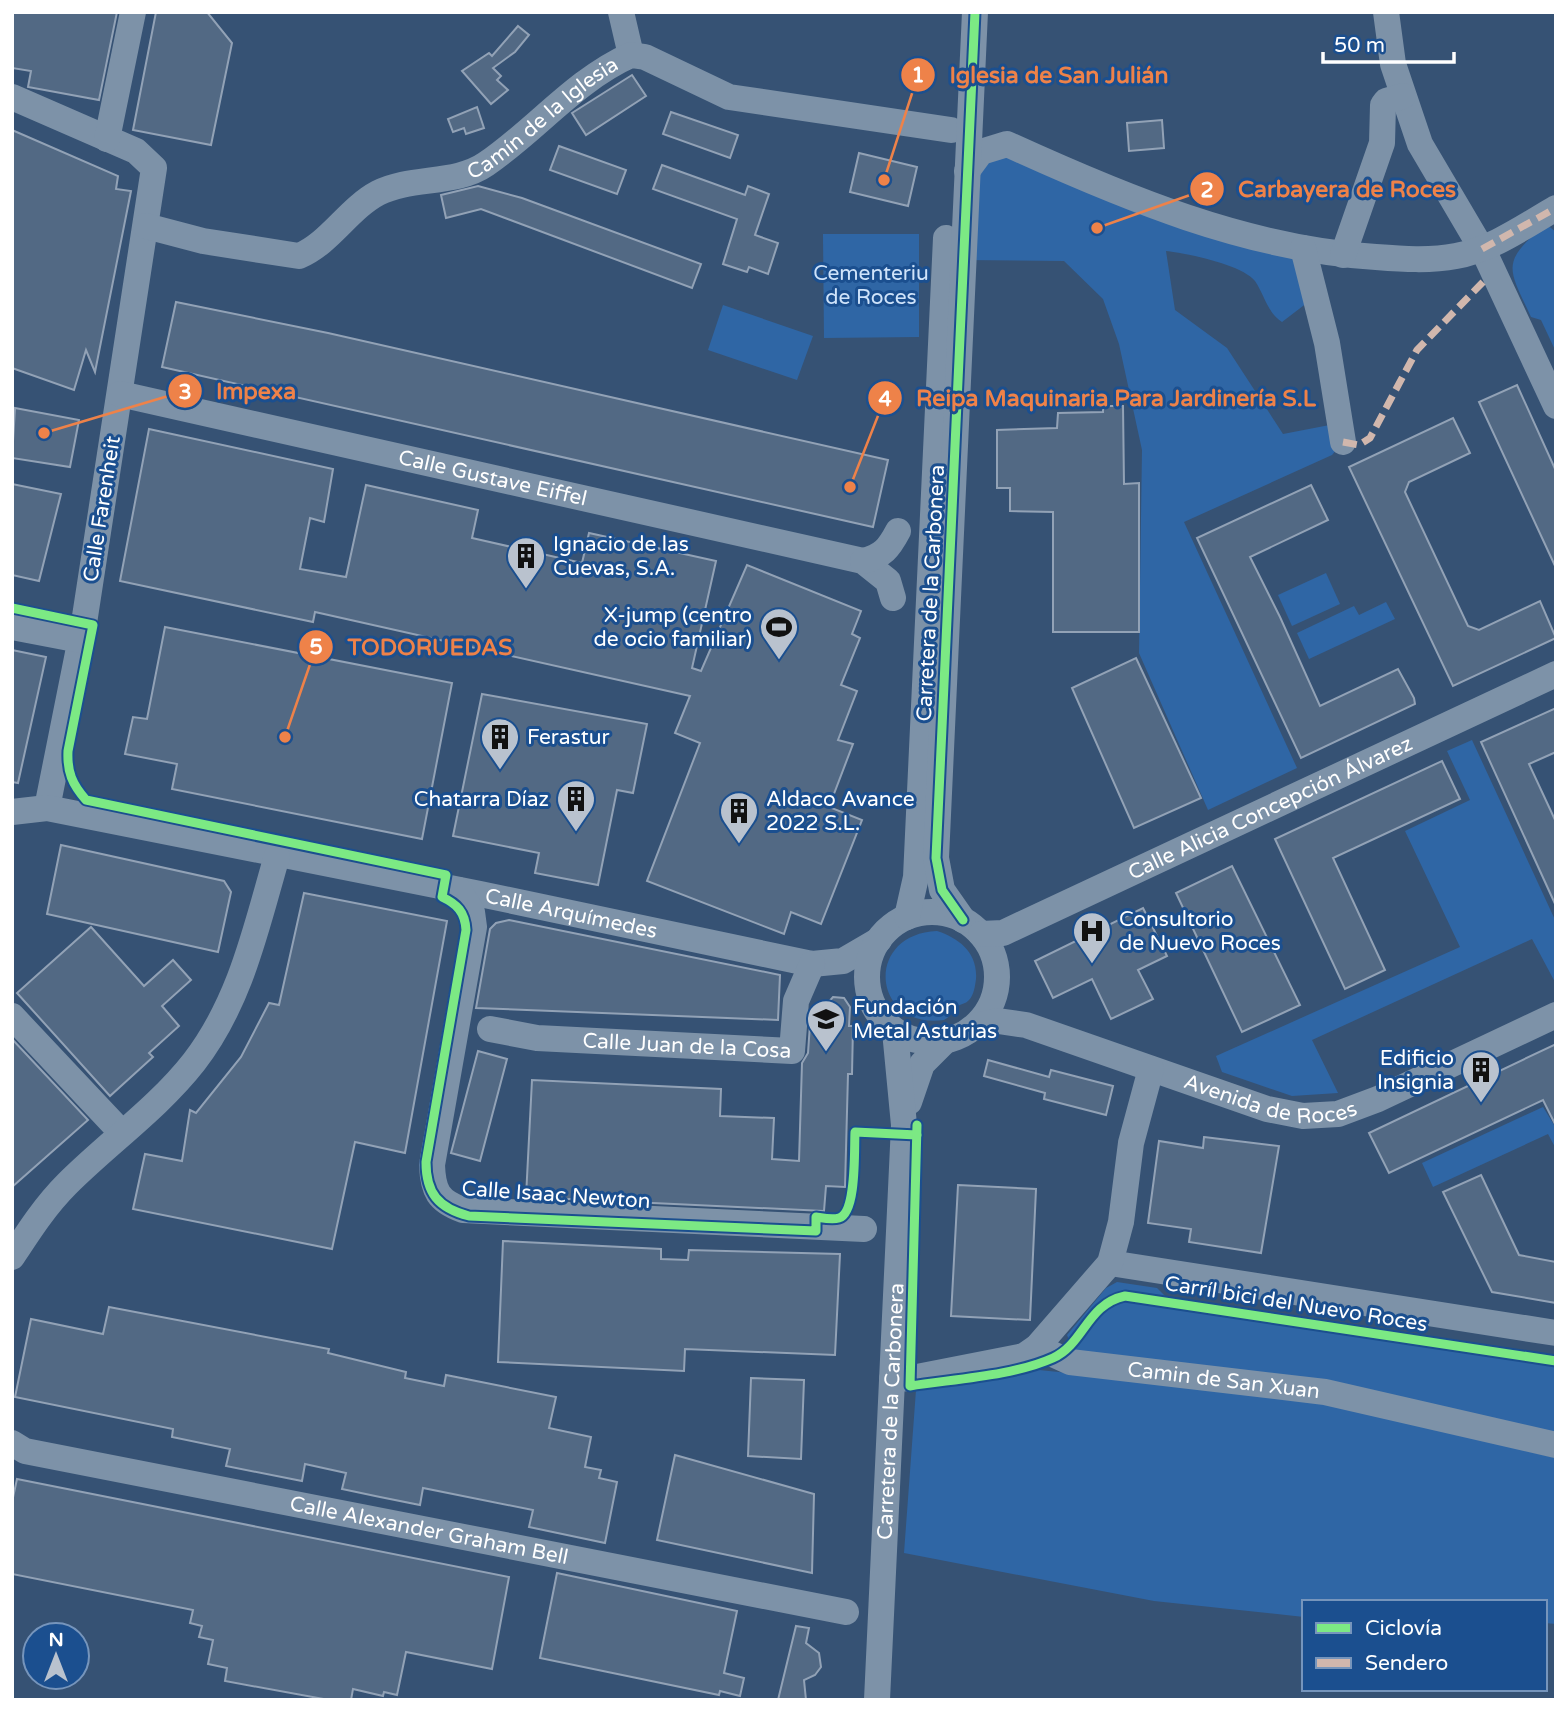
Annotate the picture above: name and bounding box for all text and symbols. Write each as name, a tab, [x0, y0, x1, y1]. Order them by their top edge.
scale bar	[1323, 21, 1454, 65]
text: 50 m	[1334, 33, 1385, 58]
street label: Camín de la Iglesia	[463, 51, 622, 185]
callout: Iglesia de San Julián	[900, 53, 1182, 97]
text: Iglesia de San Julián	[950, 62, 1168, 90]
text: 1	[911, 63, 925, 88]
callout: Carbayera de Roces	[1189, 167, 1470, 211]
text: Carbayera de Roces	[1238, 176, 1456, 204]
text: 2	[1200, 178, 1214, 203]
park label: Cementeriu de Roces	[813, 261, 929, 310]
callout: Impexa	[167, 369, 310, 413]
callout: Reipa Maquinaria Para Jardinería S.L	[867, 376, 1330, 420]
text: Impexa	[216, 378, 296, 406]
text: 3	[178, 380, 192, 405]
text: Reipa Maquinaria Para Jardinería S.L	[916, 385, 1317, 413]
text: 4	[878, 387, 892, 412]
street label: Calle Farenheit	[78, 434, 126, 584]
street label: Calle Gustave Eiffel	[396, 444, 589, 511]
street label: Carretera de la Carbonera	[912, 464, 950, 722]
place label: Ignacio de las Cuevas, S.A.	[553, 532, 689, 581]
building icon: Ignacio de las Cuevas, S.A.	[505, 535, 547, 590]
place label: X-jump (centro de ocio familiar)	[594, 603, 752, 652]
sports icon: X-jump (centro de ocio familiar)	[758, 606, 800, 661]
callout: TODORUEDAS	[299, 625, 527, 669]
text: TODORUEDAS	[347, 634, 512, 662]
text: 5	[309, 635, 323, 660]
building icon: Ferastur	[479, 716, 521, 771]
place label: Ferastur	[527, 725, 610, 750]
street label: Calle Alicia Concepción Álvarez	[1124, 731, 1416, 885]
building icon: Chatarra Díaz	[555, 778, 597, 833]
place label: Chatarra Díaz	[414, 787, 549, 812]
place label: Aldaco Avance 2022 S.L.	[766, 787, 915, 836]
building icon: Aldaco Avance 2022 S.L.	[718, 790, 760, 845]
street label: Calle Arquímedes	[483, 883, 660, 944]
place label: Consultorio de Nuevo Roces	[1119, 907, 1281, 956]
hospital icon: Consultorio de Nuevo Roces	[1071, 910, 1113, 965]
place label: Fundación Metal Asturias	[853, 995, 997, 1044]
school or university icon: Fundación Metal Asturias	[805, 998, 847, 1053]
street label: Calle Juan de la Cosa	[582, 1028, 792, 1063]
place label: Edificio Insignia	[1377, 1046, 1454, 1095]
building icon: Edificio Insignia	[1460, 1049, 1502, 1104]
street label: Avenida de Roces	[1181, 1069, 1360, 1129]
street label: Calle Isaac Newton	[461, 1176, 651, 1214]
street label: Carríl bici del Nuevo Roces	[1163, 1271, 1429, 1337]
street label: Carretera de la Carbonera	[872, 1282, 909, 1540]
street label: Camin de San Xuan	[1126, 1356, 1321, 1404]
street label: Calle Alexander Graham Bell	[288, 1491, 570, 1570]
legend	[1302, 1600, 1547, 1691]
text: Ciclovía	[1365, 1616, 1442, 1641]
north arrow	[21, 1621, 91, 1691]
text: N	[48, 1629, 64, 1651]
text: Sendero	[1365, 1651, 1448, 1676]

